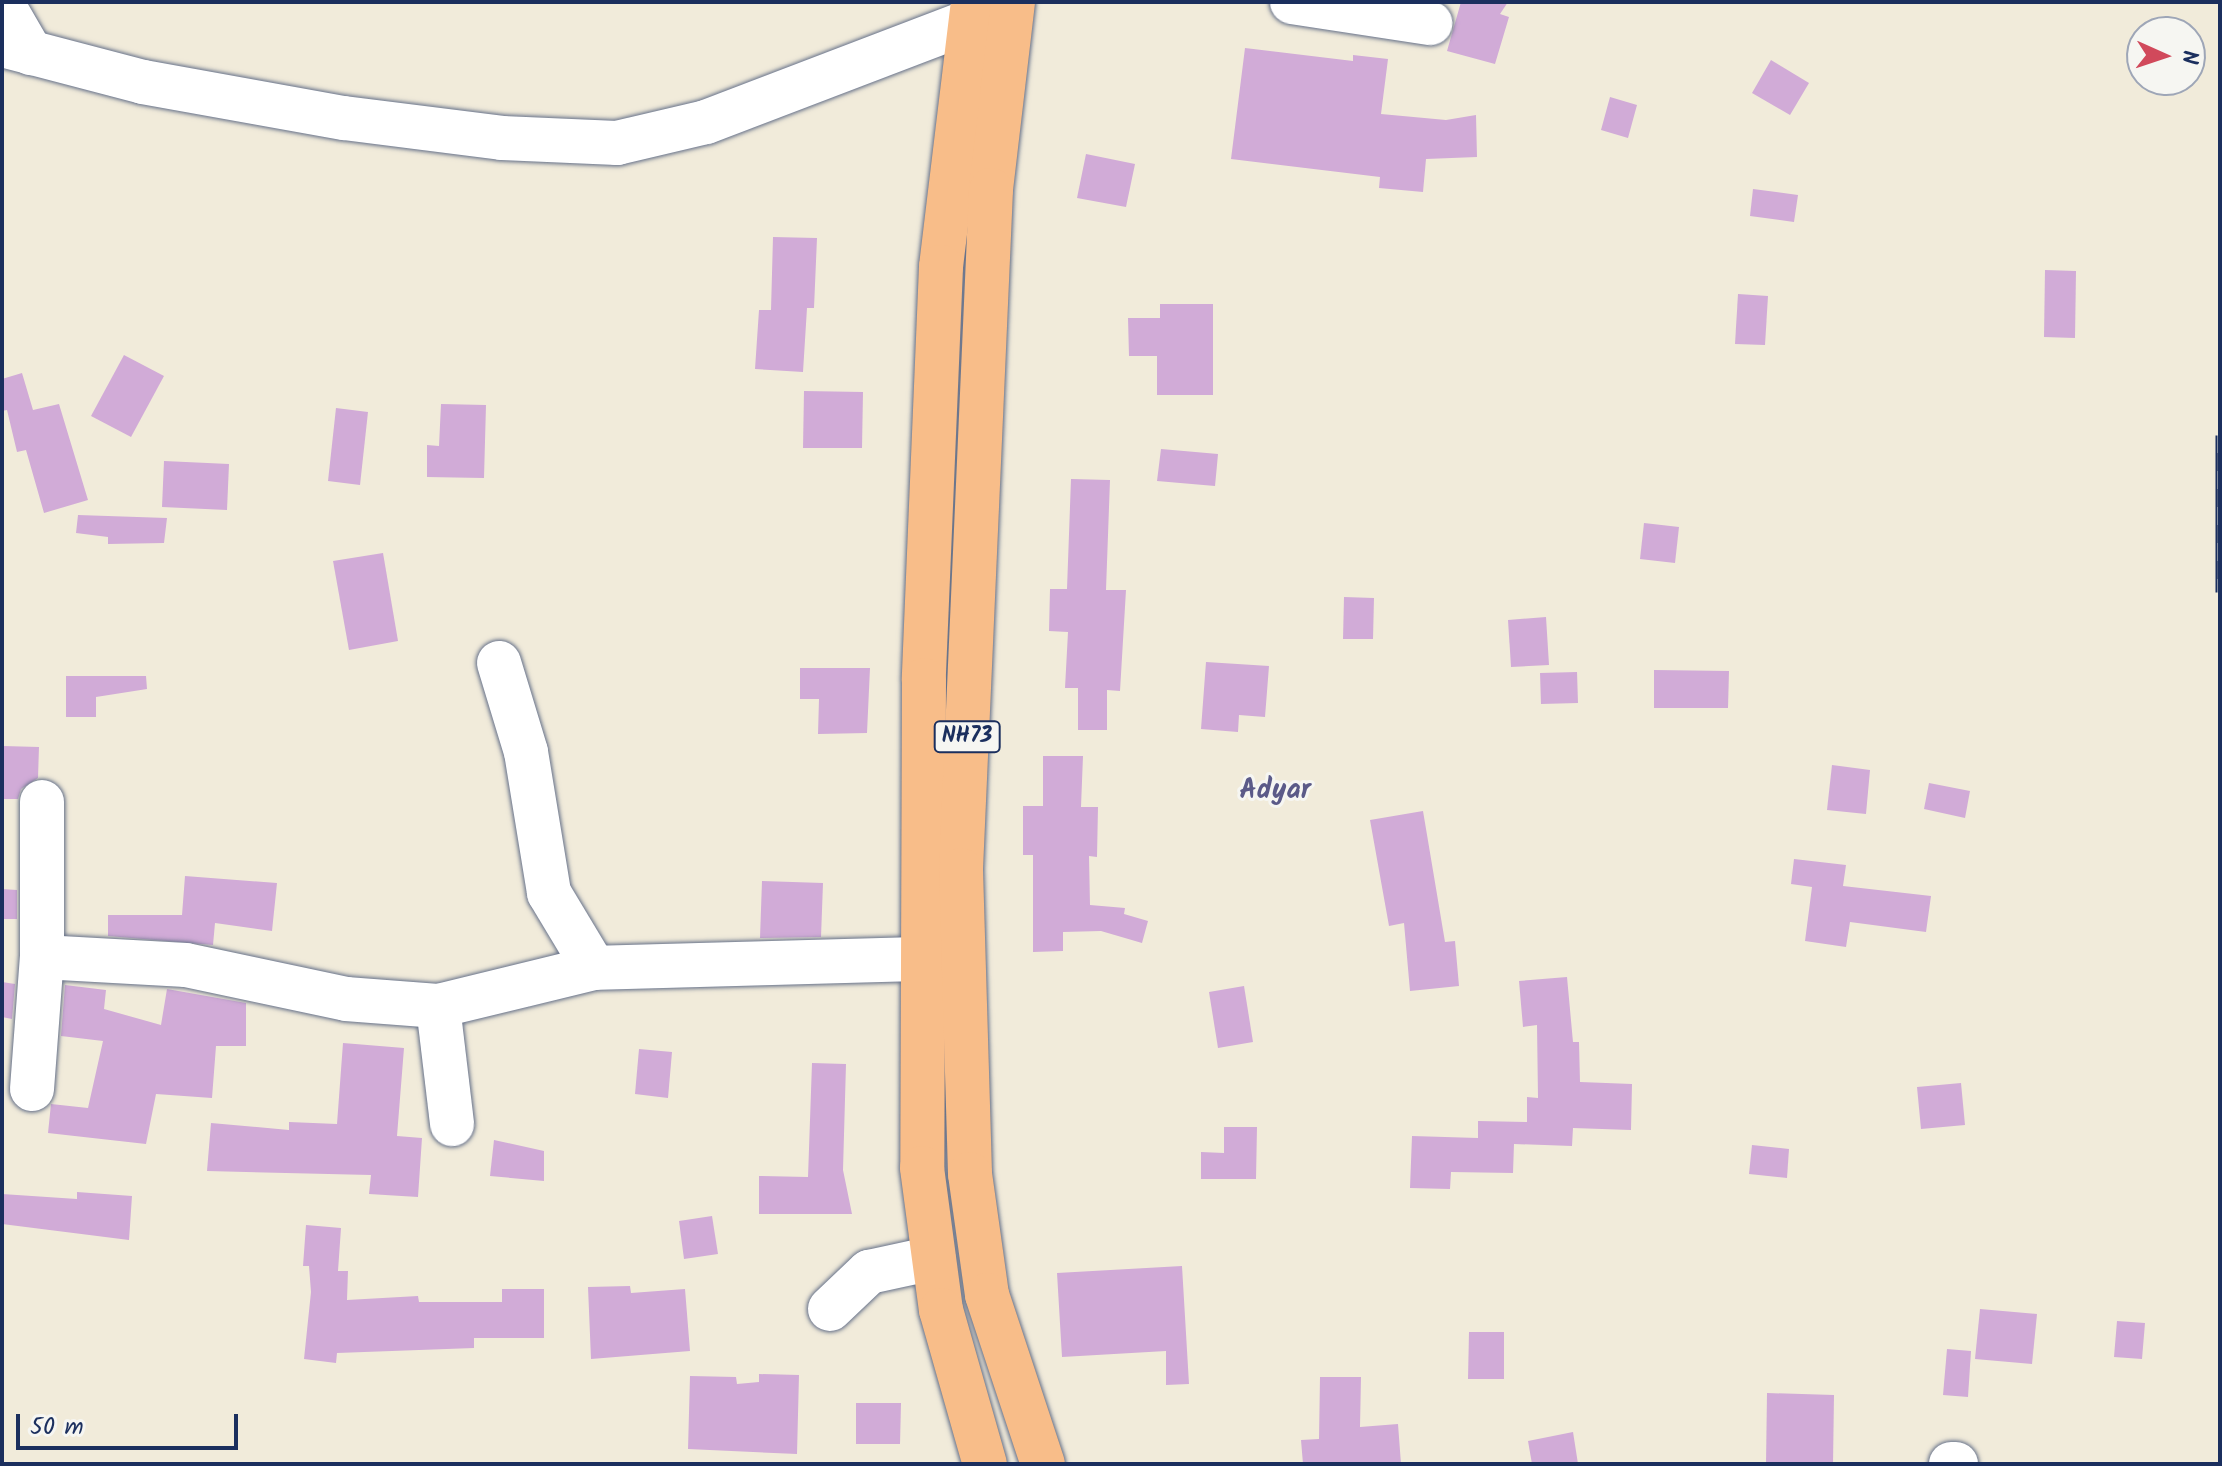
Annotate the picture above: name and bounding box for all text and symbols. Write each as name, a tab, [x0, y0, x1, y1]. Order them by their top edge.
north arrow	[2126, 16, 2206, 96]
text: N	[2171, 49, 2206, 65]
road number: NH73	[933, 719, 1001, 755]
district label: Adyar	[1239, 774, 1311, 808]
scale bar	[20, 1398, 242, 1448]
text: 50 m	[30, 1408, 84, 1447]

